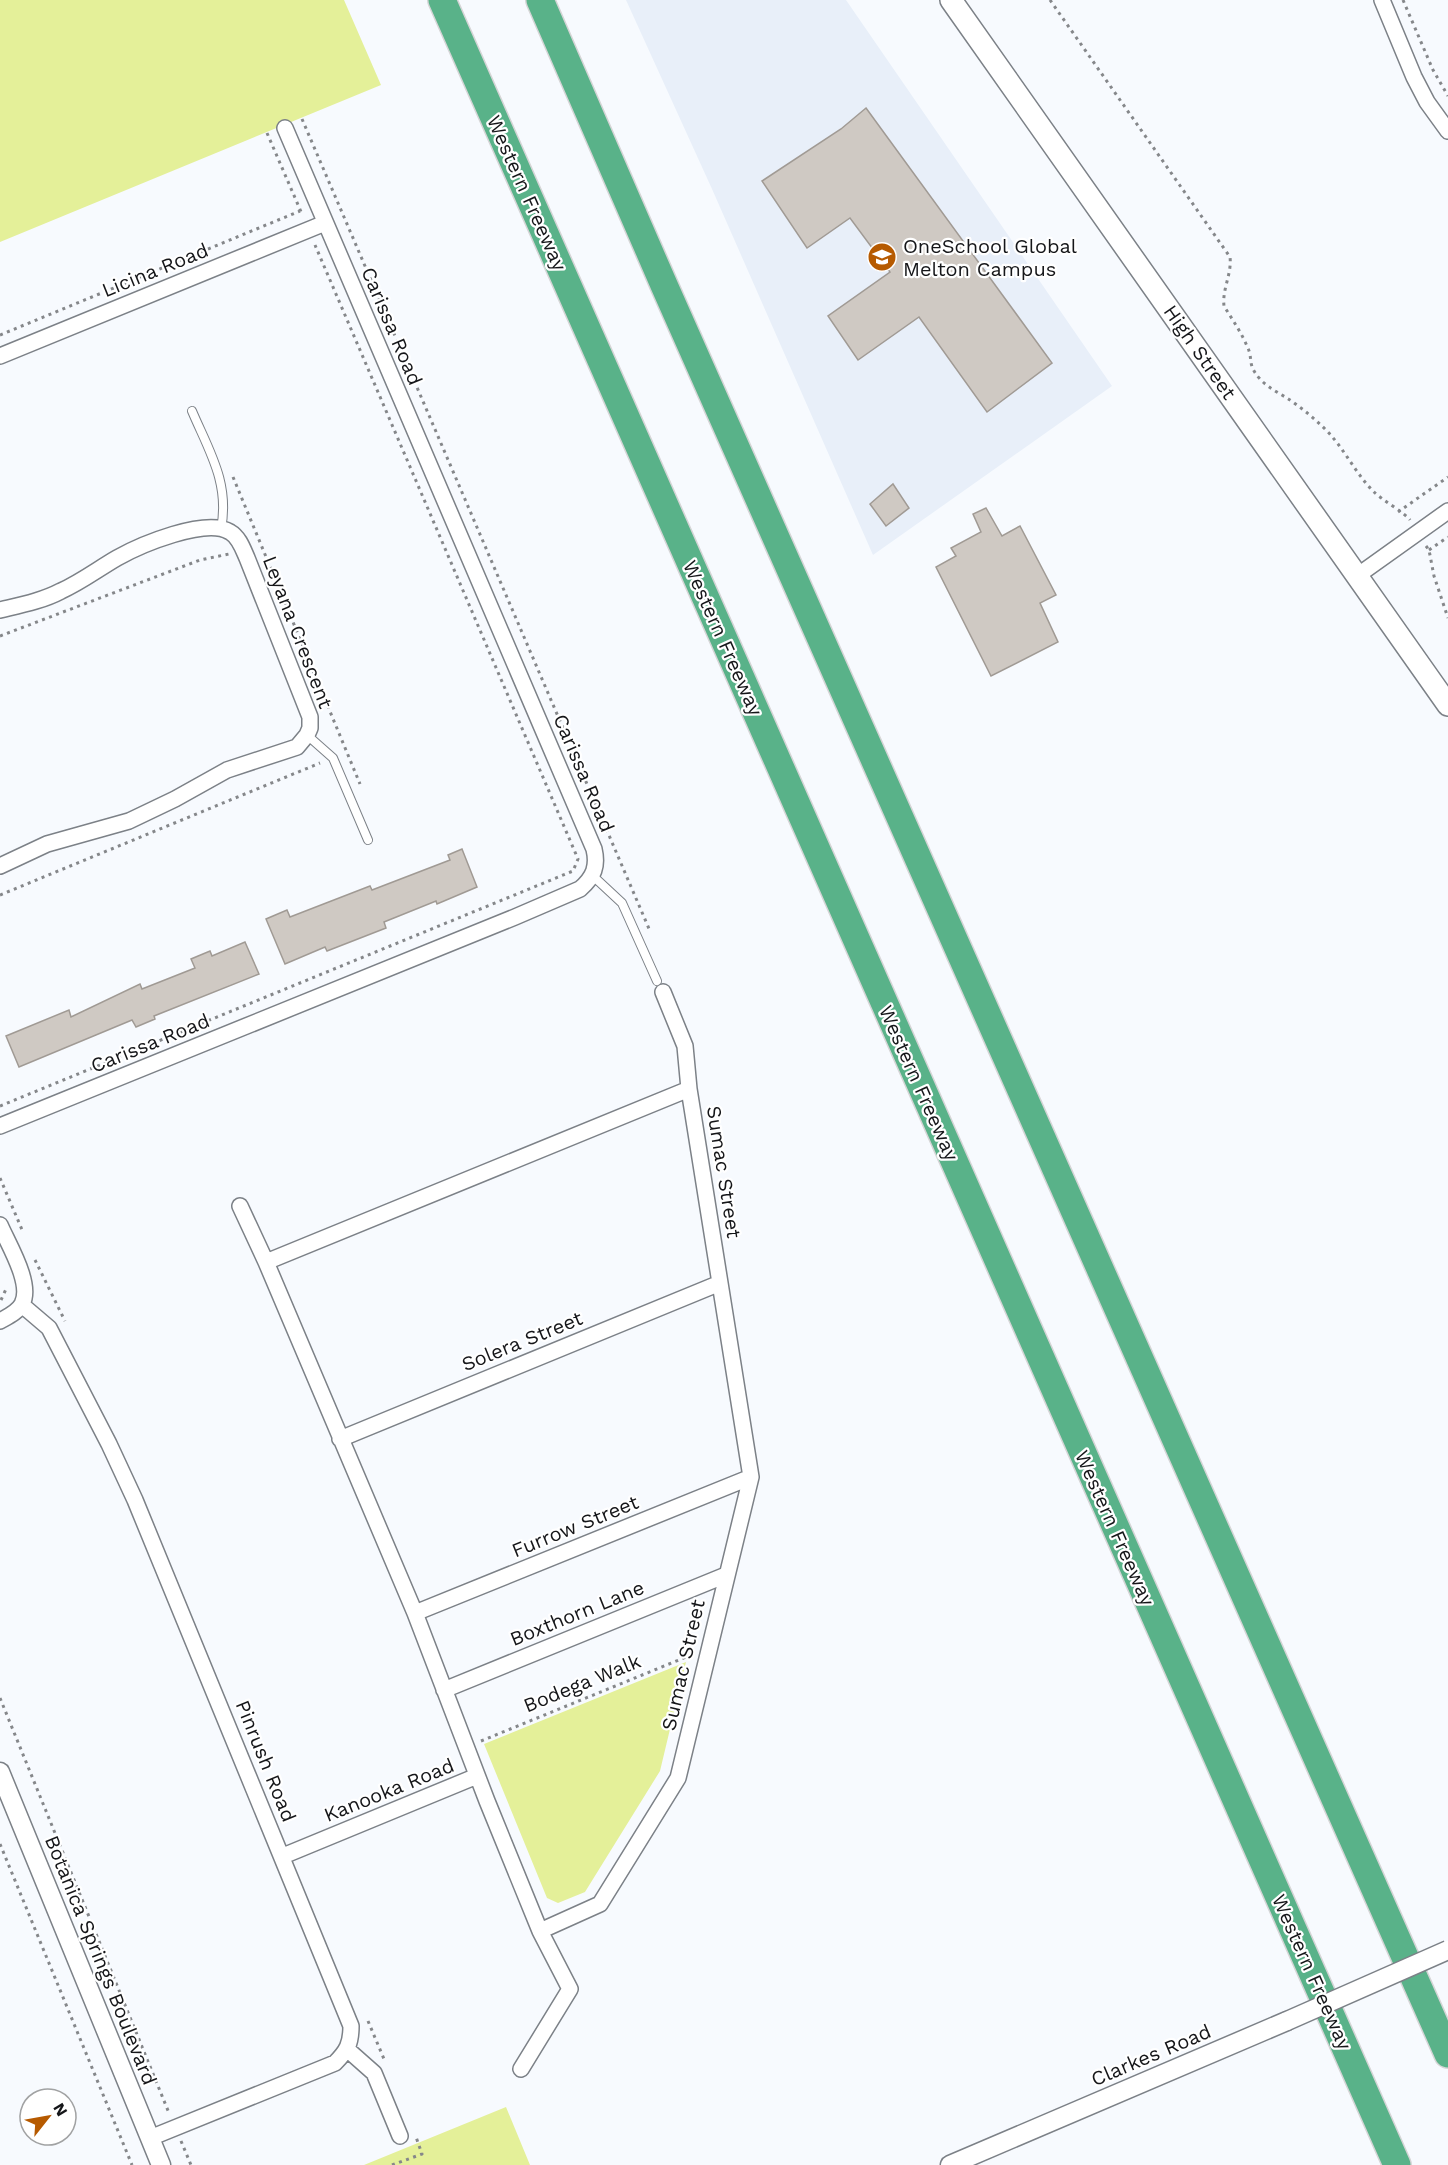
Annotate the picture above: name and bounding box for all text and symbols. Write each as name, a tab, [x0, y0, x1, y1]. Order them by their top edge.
street label: Western Freeway	[482, 112, 572, 275]
place label: OneSchool Global Melton Campus	[903, 234, 1077, 281]
street label: Licina Road	[98, 238, 212, 302]
school or university icon: OneSchool Global Melton Campus	[866, 241, 898, 273]
street label: Carissa Road	[356, 263, 428, 389]
street label: High Street	[1159, 300, 1242, 404]
street label: Leyana Crescent	[258, 552, 338, 712]
street label: Western Freeway	[678, 557, 768, 720]
street label: Carissa Road	[548, 710, 620, 836]
street label: Western Freeway	[874, 1002, 964, 1165]
street label: Carissa Road	[87, 1008, 213, 1078]
street label: Sumac Street	[702, 1104, 746, 1240]
street label: Solera Street	[458, 1306, 587, 1376]
street label: Western Freeway	[1070, 1447, 1160, 1610]
street label: Furrow Street	[508, 1489, 643, 1562]
street label: Boxthorn Lane	[506, 1575, 648, 1651]
street label: Sumac Street	[656, 1597, 710, 1733]
street label: Bodega Walk	[520, 1649, 644, 1717]
street label: Pinrush Road	[231, 1697, 301, 1825]
street label: Kanooka Road	[320, 1753, 458, 1827]
street label: Botanica Springs Boulevard	[40, 1832, 162, 2088]
street label: Western Freeway	[1267, 1891, 1357, 2054]
street label: Clarkes Road	[1087, 2019, 1215, 2091]
north arrow	[18, 2087, 78, 2147]
text: N	[49, 2100, 72, 2120]

